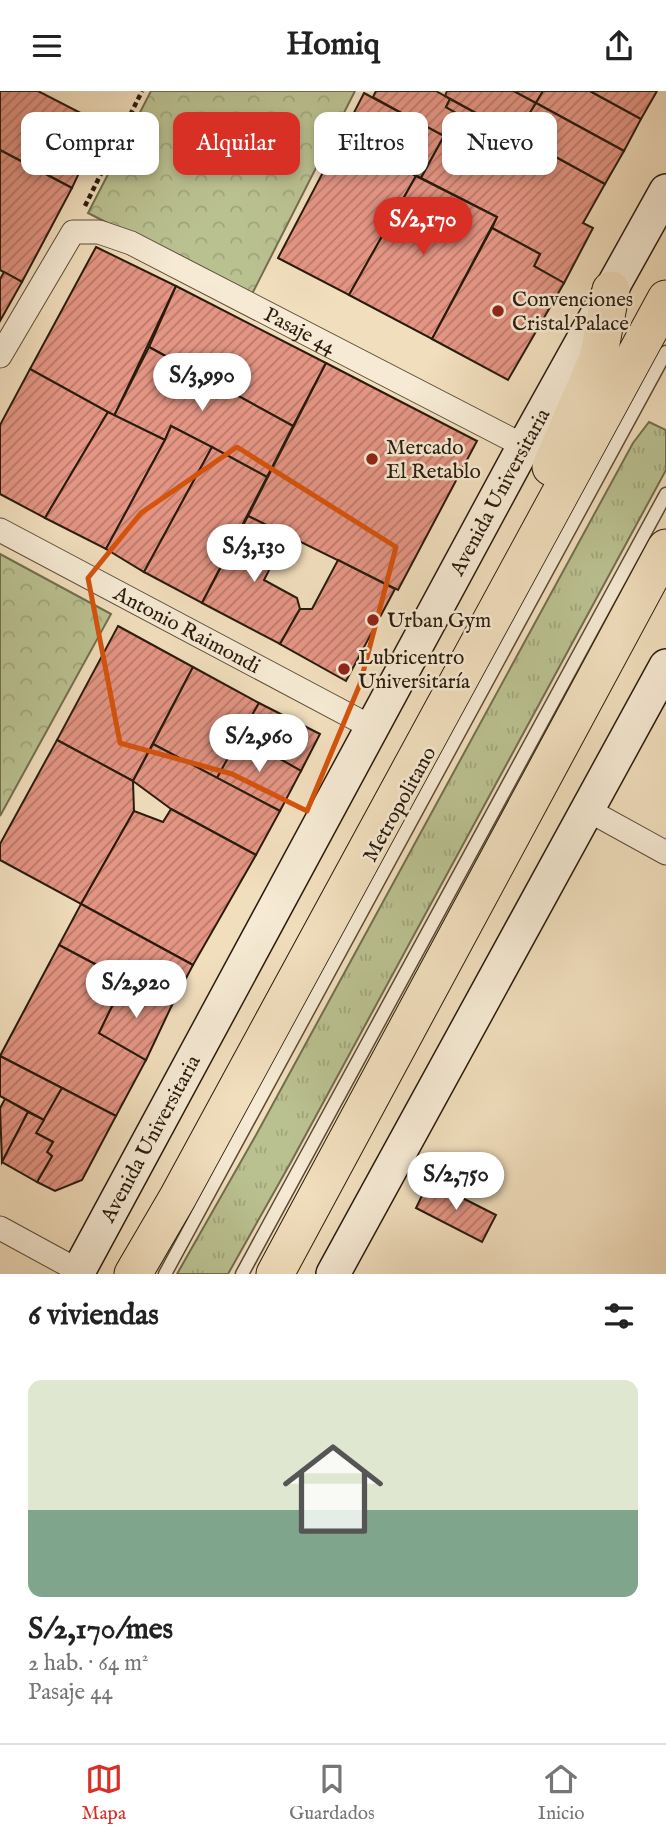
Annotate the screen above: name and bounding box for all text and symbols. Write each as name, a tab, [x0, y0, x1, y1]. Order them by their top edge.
text: Homiq	[286, 25, 380, 66]
icon: menu	[28, 27, 66, 65]
icon: share	[600, 27, 638, 65]
chip: Comprar	[21, 112, 159, 175]
chip: Alquilar	[173, 112, 300, 175]
chip: Filtros	[314, 112, 428, 175]
chip: Nuevo	[442, 112, 557, 175]
pin: S/2,170	[358, 197, 488, 257]
text: S/2,170	[389, 205, 457, 234]
place label: Convenciones Cristal Palace	[512, 287, 633, 338]
street label: Pasaje 44	[259, 302, 341, 362]
marker: Convenciones Cristal Palace	[490, 303, 506, 319]
pin: S/3,990	[137, 353, 267, 413]
text: S/3,990	[169, 361, 235, 390]
street label: Avenida Universitaria	[444, 403, 558, 582]
place label: Mercado El Retablo	[386, 435, 481, 486]
marker: Mercado El Retablo	[364, 451, 380, 467]
pin: S/3,130	[189, 525, 319, 584]
text: S/3,130	[223, 532, 285, 561]
street label: Antonio Raimondi	[108, 580, 265, 681]
place label: Urban Gym	[387, 608, 491, 635]
marker: Urban Gym	[365, 612, 381, 628]
place label: Lubricentro Universitaría	[358, 645, 471, 696]
marker: Lubricentro Universitaría	[336, 661, 352, 677]
pin: S/2,960	[194, 715, 324, 774]
text: S/2,960	[225, 722, 293, 751]
street label: Metropolitano	[357, 742, 443, 867]
pin: S/2,920	[71, 961, 201, 1020]
text: S/2,920	[102, 968, 170, 997]
street label: Avenida Universitaria	[95, 1050, 208, 1229]
pin: S/2,750	[391, 1153, 521, 1212]
text: S/2,750	[423, 1160, 489, 1189]
text: 6 viviendas	[28, 1297, 159, 1335]
icon: filters	[600, 1297, 638, 1335]
icon: home	[270, 1426, 396, 1552]
text: S/2,170/mes	[28, 1611, 173, 1649]
text: 2 hab. · 64 m²	[28, 1649, 149, 1678]
text: Pasaje 44	[28, 1678, 113, 1707]
tab: Mapa	[82, 1760, 126, 1826]
tab: Guardados	[289, 1760, 375, 1826]
tab: Inicio	[538, 1760, 584, 1826]

